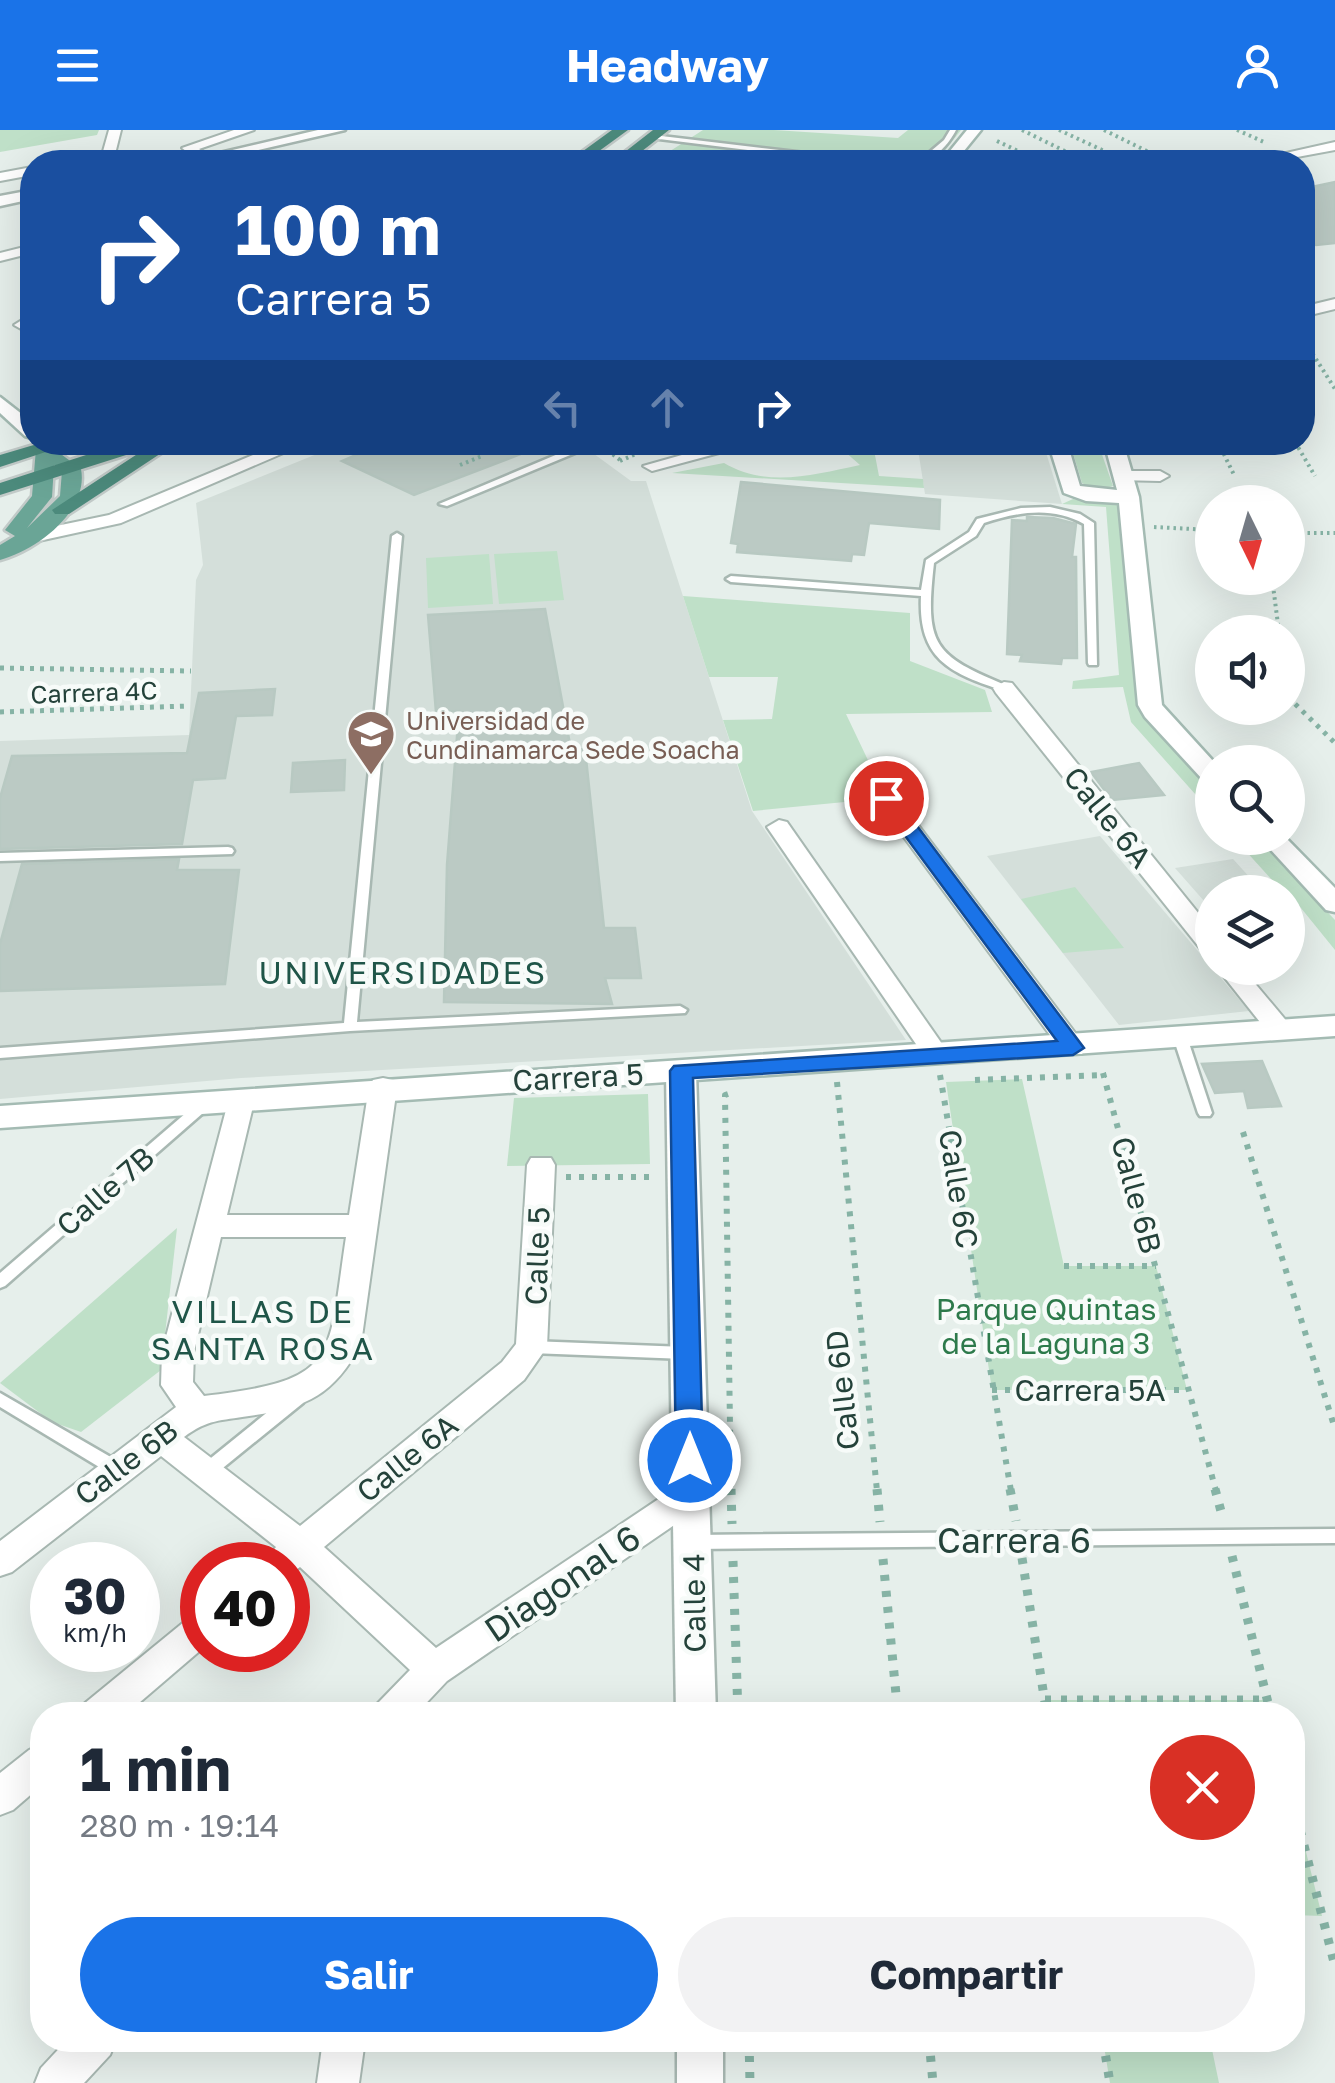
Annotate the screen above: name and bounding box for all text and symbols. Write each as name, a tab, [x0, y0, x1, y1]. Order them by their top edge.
icon: menu	[50, 38, 105, 93]
text: Headway	[566, 38, 769, 92]
icon: person	[1230, 38, 1285, 93]
text: 100 m	[235, 186, 441, 270]
icon: right	[70, 190, 200, 320]
text: Carrera 5	[235, 271, 432, 325]
icon: left	[535, 380, 590, 435]
icon: ahead	[640, 380, 695, 435]
icon: right	[745, 380, 800, 435]
north arrow	[1195, 485, 1305, 595]
map controls	[1195, 485, 1305, 985]
button: sound	[1195, 615, 1305, 725]
street label: Carrera 4C	[30, 674, 158, 710]
place label: Universidad de Cundinamarca Sede Soacha	[406, 705, 740, 765]
school or university icon: Universidad de Cundinamarca Sede Soacha	[345, 708, 397, 776]
button: search	[1195, 745, 1305, 855]
pin	[844, 756, 929, 841]
street label: Calle 6A	[1056, 759, 1160, 875]
icon: arrive	[859, 771, 914, 826]
button: layers	[1195, 875, 1305, 985]
district label: UNIVERSIDADES	[258, 953, 548, 991]
street label: Carrera 5	[512, 1056, 644, 1098]
street label: Calle 6C	[932, 1127, 986, 1251]
street label: Calle 6B	[1104, 1133, 1170, 1257]
street label: Calle 7B	[49, 1139, 161, 1243]
street label: Calle 5	[517, 1206, 557, 1306]
park label: Parque Quintas de la Laguna 3	[936, 1291, 1156, 1361]
district label: VILLAS DE SANTA ROSA	[151, 1292, 375, 1367]
street label: Calle 6D	[818, 1328, 866, 1452]
street label: Carrera 5A	[1014, 1372, 1166, 1408]
street label: Calle 6A	[349, 1406, 465, 1510]
position arrow	[638, 1408, 742, 1512]
street label: Calle 6B	[67, 1412, 185, 1512]
street label: Diagonal 6	[476, 1516, 648, 1650]
street label: Carrera 6	[937, 1519, 1091, 1561]
speed limit sign: 40	[180, 1542, 310, 1672]
street label: Calle 4	[675, 1553, 713, 1653]
text: 30	[63, 1565, 126, 1625]
text: km/h	[63, 1617, 127, 1648]
text: 1 min	[80, 1732, 231, 1804]
button: close	[1150, 1735, 1255, 1840]
text: 280 m · 19:14	[80, 1806, 279, 1844]
button: Salir	[80, 1917, 658, 2032]
button: Compartir	[678, 1917, 1255, 2032]

